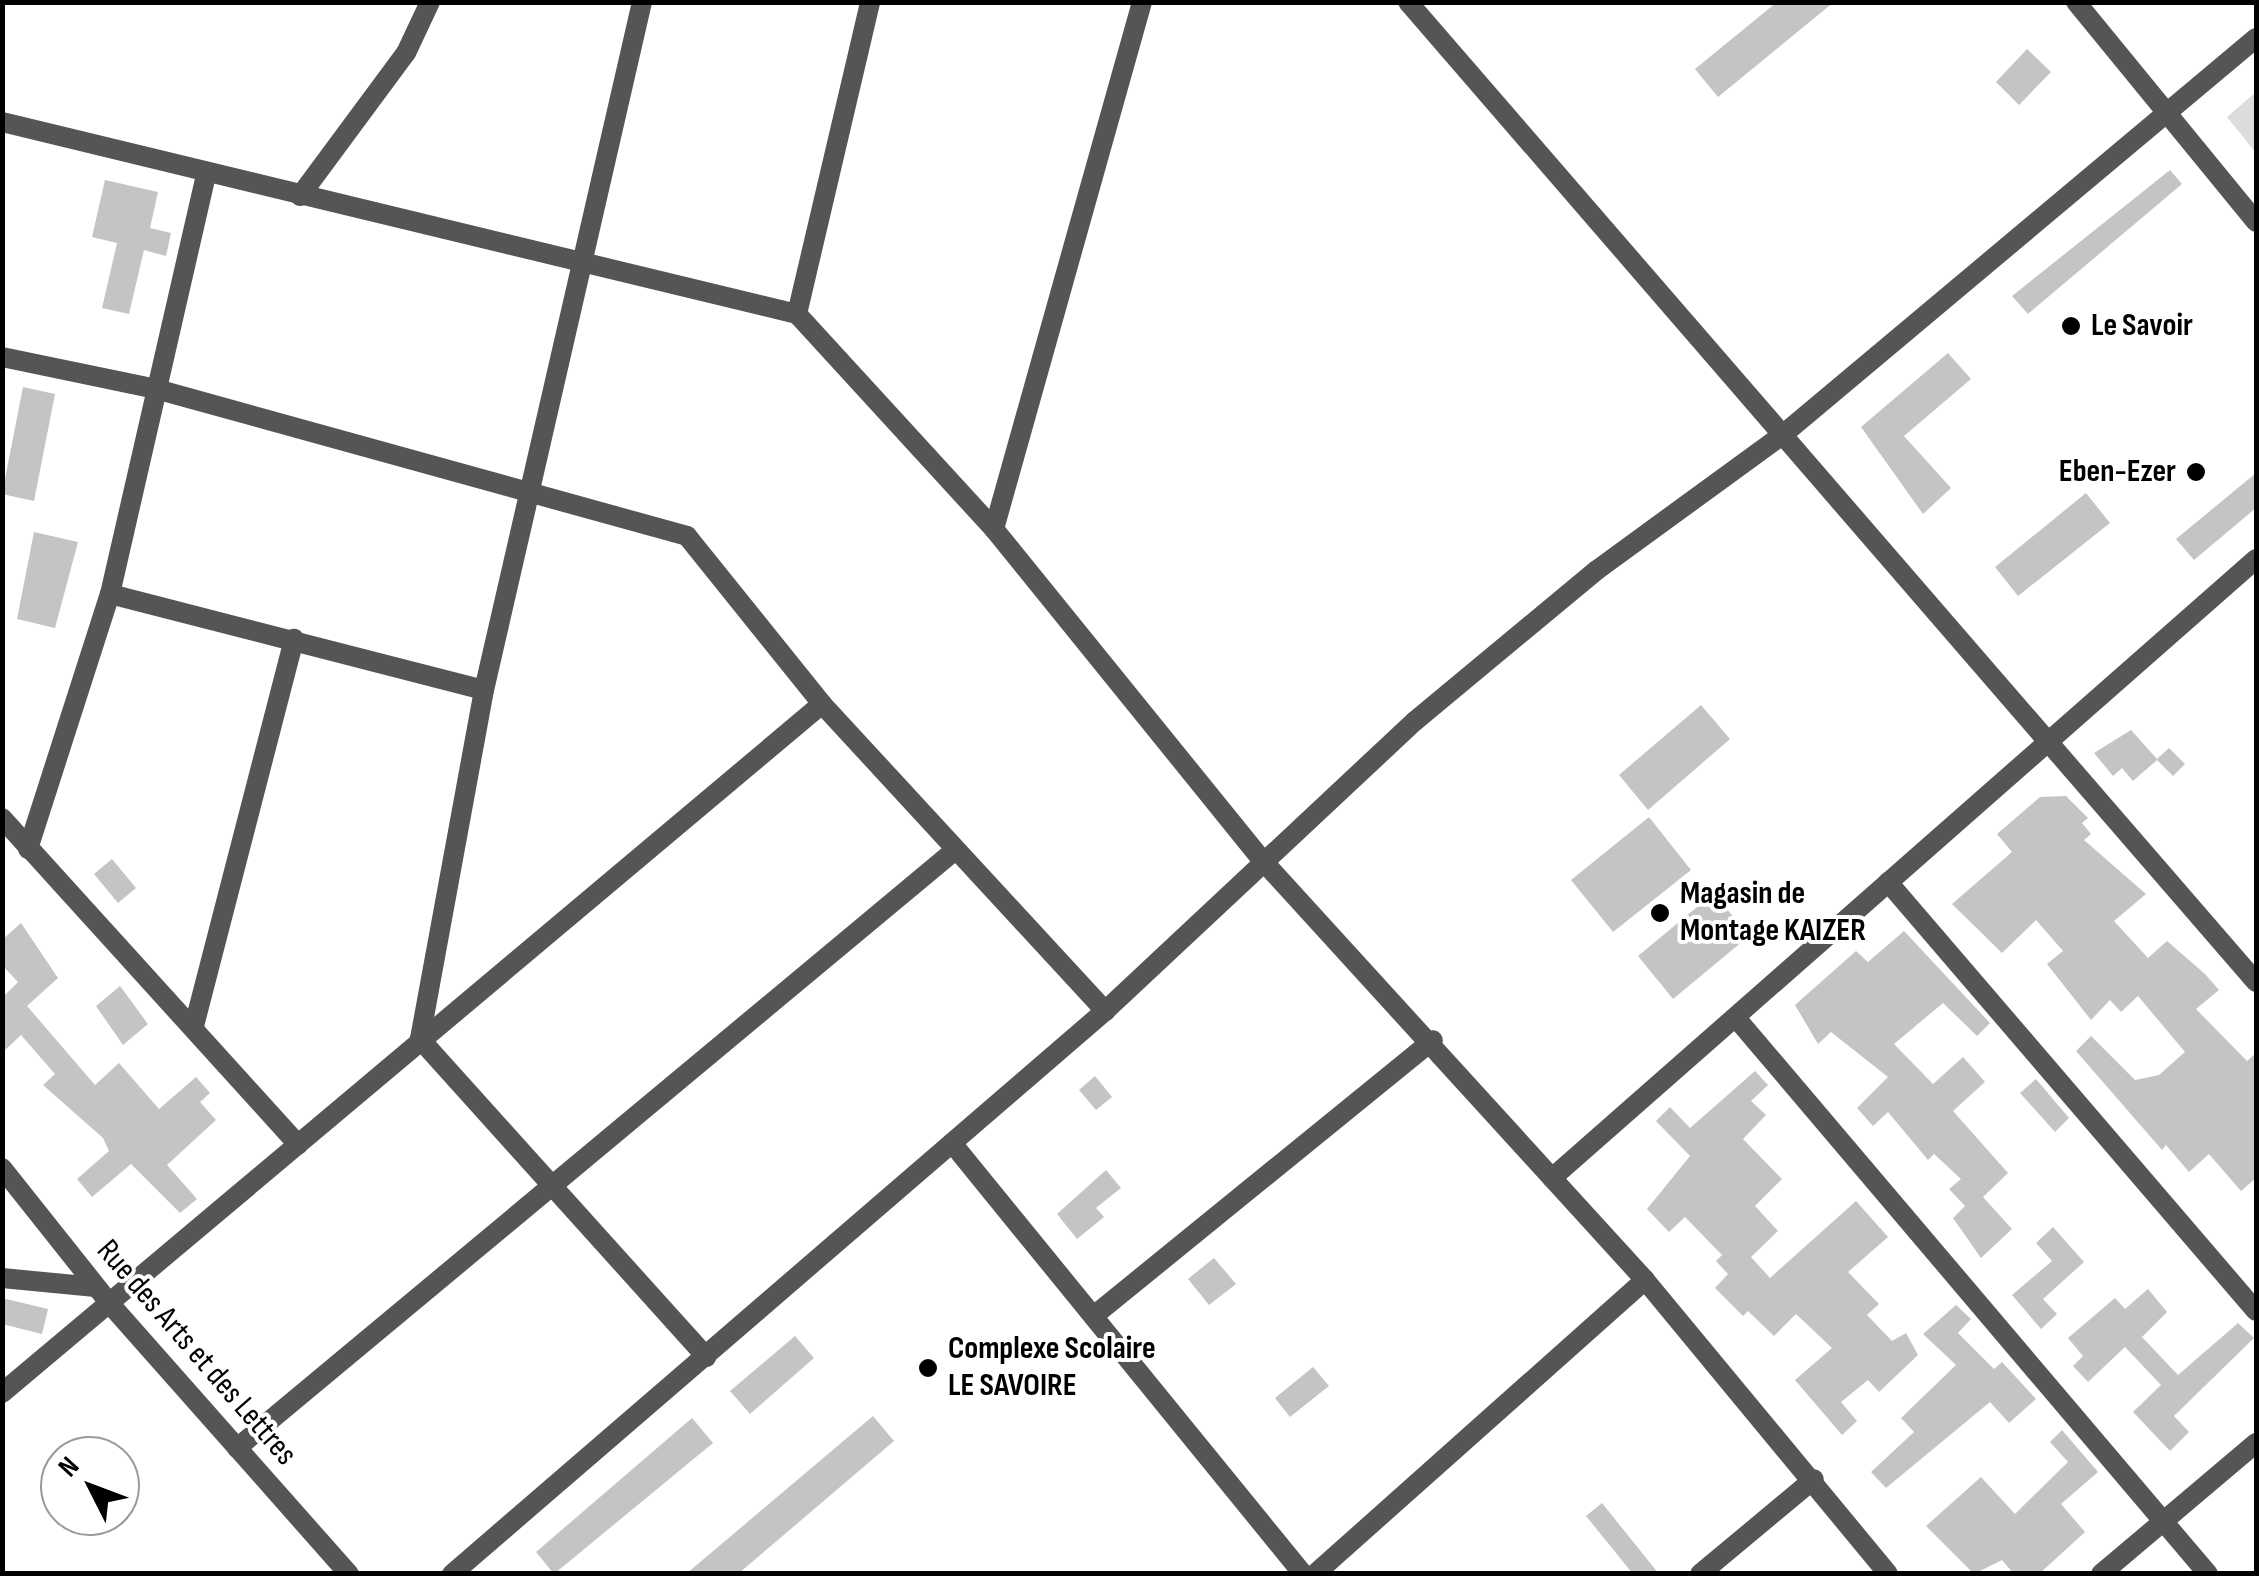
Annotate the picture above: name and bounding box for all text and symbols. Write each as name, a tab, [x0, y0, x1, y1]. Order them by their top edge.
place label: Le Savoir	[2091, 307, 2193, 345]
marker: Le Savoir	[2060, 315, 2082, 337]
place label: Eben-Ezer	[2059, 453, 2176, 491]
marker: Eben-Ezer	[2185, 461, 2207, 483]
place label: Magasin de Montage KAIZER	[1680, 876, 1866, 951]
marker: Magasin de Montage KAIZER	[1649, 902, 1671, 924]
street label: Rue des Arts et des Lettres	[88, 1232, 304, 1474]
place label: Complexe Scolaire LE SAVOIRE	[948, 1331, 1156, 1406]
marker: Complexe Scolaire LE SAVOIRE	[917, 1357, 939, 1379]
north arrow	[40, 1436, 140, 1536]
text: N	[52, 1450, 86, 1484]

